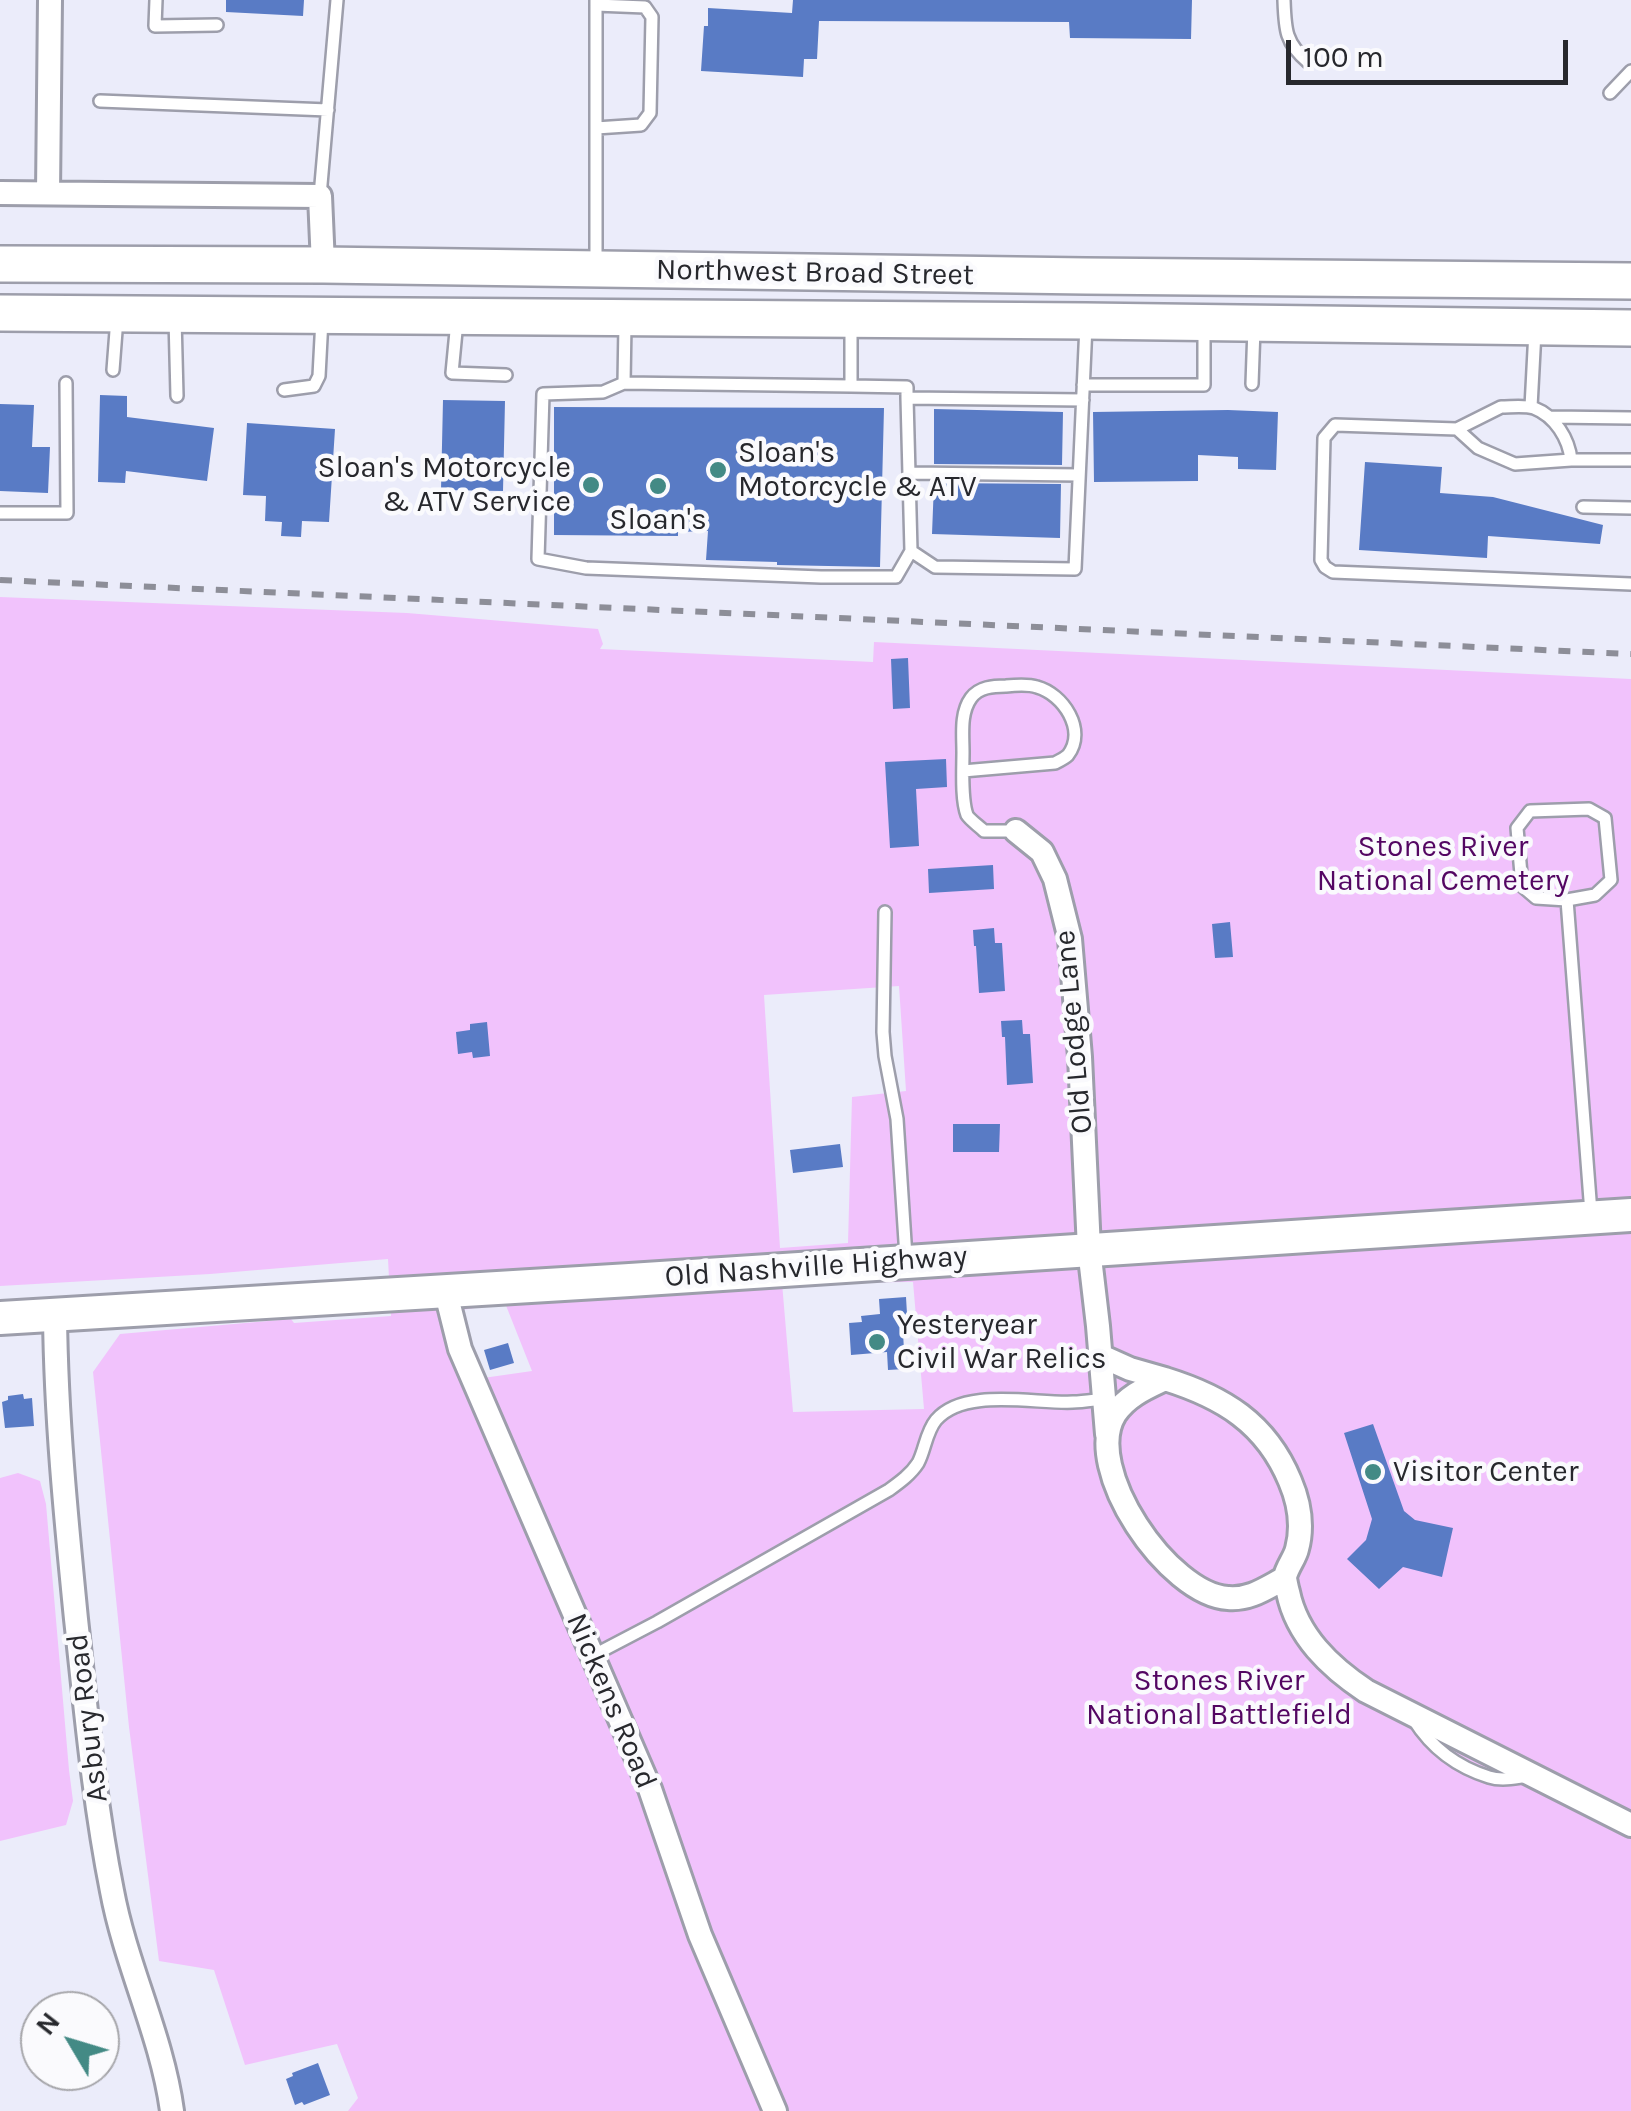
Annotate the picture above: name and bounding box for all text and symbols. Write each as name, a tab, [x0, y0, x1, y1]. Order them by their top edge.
scale bar	[1291, 20, 1574, 82]
text: 100 m	[1303, 39, 1384, 75]
street label: Northwest Broad Street	[656, 252, 974, 294]
place label: Sloan's Motorcycle & ATV	[738, 435, 977, 506]
place label: Sloan's Motorcycle & ATV Service	[317, 450, 571, 520]
marker: Sloan's Motorcycle & ATV	[707, 459, 729, 481]
marker: Sloan's Motorcycle & ATV Service	[580, 474, 602, 496]
marker: Sloan's	[647, 475, 669, 497]
place label: Sloan's	[609, 502, 707, 538]
park label: Stones River National Cemetery	[1317, 829, 1569, 900]
street label: Old Lodge Lane	[1047, 929, 1101, 1135]
street label: Old Nashville Highway	[664, 1238, 968, 1296]
place label: Yesteryear Civil War Relics	[897, 1307, 1107, 1378]
marker: Yesteryear Civil War Relics	[866, 1331, 888, 1353]
place label: Visitor Center	[1393, 1454, 1579, 1490]
marker: Visitor Center	[1362, 1461, 1384, 1483]
street label: Nickens Road	[558, 1608, 664, 1794]
street label: Asbury Road	[60, 1631, 116, 1805]
park label: Stones River National Battlefield	[1086, 1663, 1352, 1734]
north arrow	[20, 1991, 120, 2091]
text: N	[28, 2005, 67, 2042]

